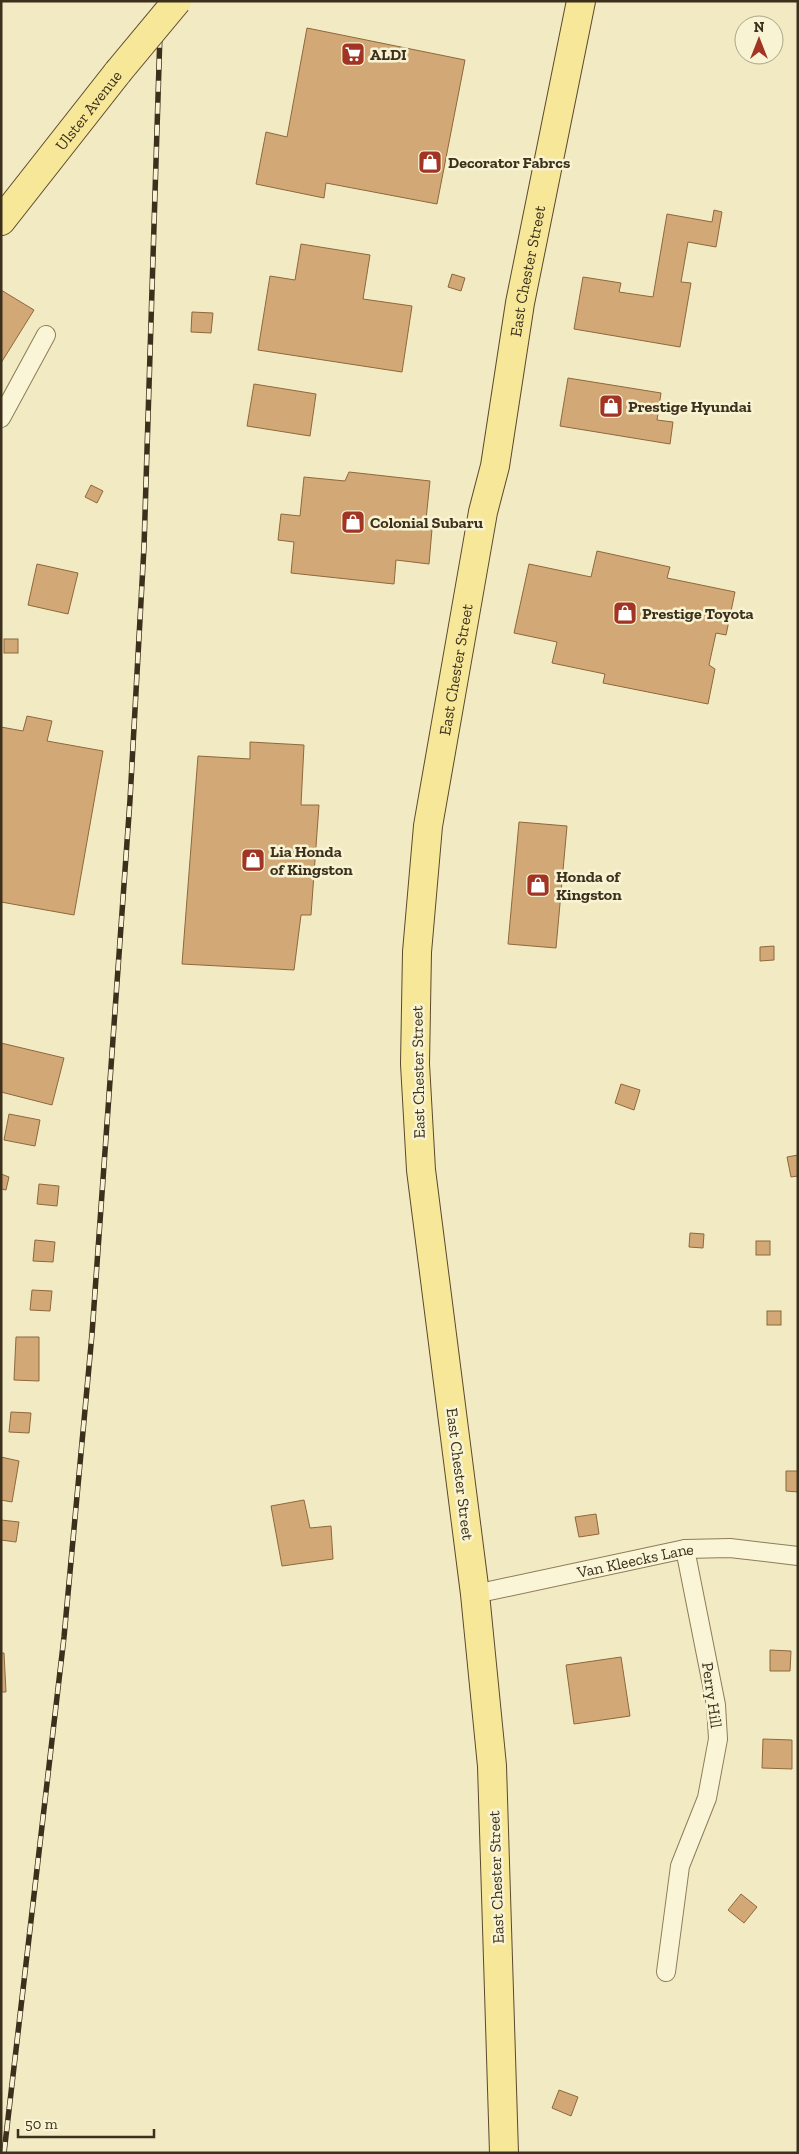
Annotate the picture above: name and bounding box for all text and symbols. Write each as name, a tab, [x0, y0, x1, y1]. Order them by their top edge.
north arrow	[734, 15, 784, 65]
text: N	[754, 19, 765, 36]
supermarket icon: ALDI	[340, 41, 366, 67]
place label: ALDI	[370, 45, 407, 64]
street label: Ulster Avenue	[51, 66, 125, 154]
shop icon: Decorator Fabrcs	[417, 149, 443, 175]
place label: Decorator Fabrcs	[448, 153, 570, 172]
street label: East Chester Street	[505, 204, 549, 338]
shop icon: Prestige Hyundai	[598, 393, 624, 419]
place label: Prestige Hyundai	[628, 397, 752, 416]
shop icon: Colonial Subaru	[340, 509, 366, 535]
place label: Colonial Subaru	[370, 513, 484, 532]
shop icon: Prestige Toyota	[612, 600, 638, 626]
street label: East Chester Street	[435, 602, 476, 737]
place label: Prestige Toyota	[642, 604, 754, 623]
place label: Lia Honda of Kingston	[270, 842, 353, 879]
shop icon: Lia Honda of Kingston	[240, 847, 266, 873]
place label: Honda of Kingston	[556, 867, 622, 904]
shop icon: Honda of Kingston	[525, 872, 551, 898]
street label: East Chester Street	[407, 1005, 429, 1139]
street label: East Chester Street	[442, 1407, 478, 1541]
street label: Van Kleecks Lane	[574, 1539, 694, 1582]
street label: Perry Hill	[698, 1661, 726, 1729]
street label: East Chester Street	[484, 1810, 508, 1944]
scale bar	[18, 2106, 154, 2138]
text: 50 m	[25, 2115, 58, 2133]

